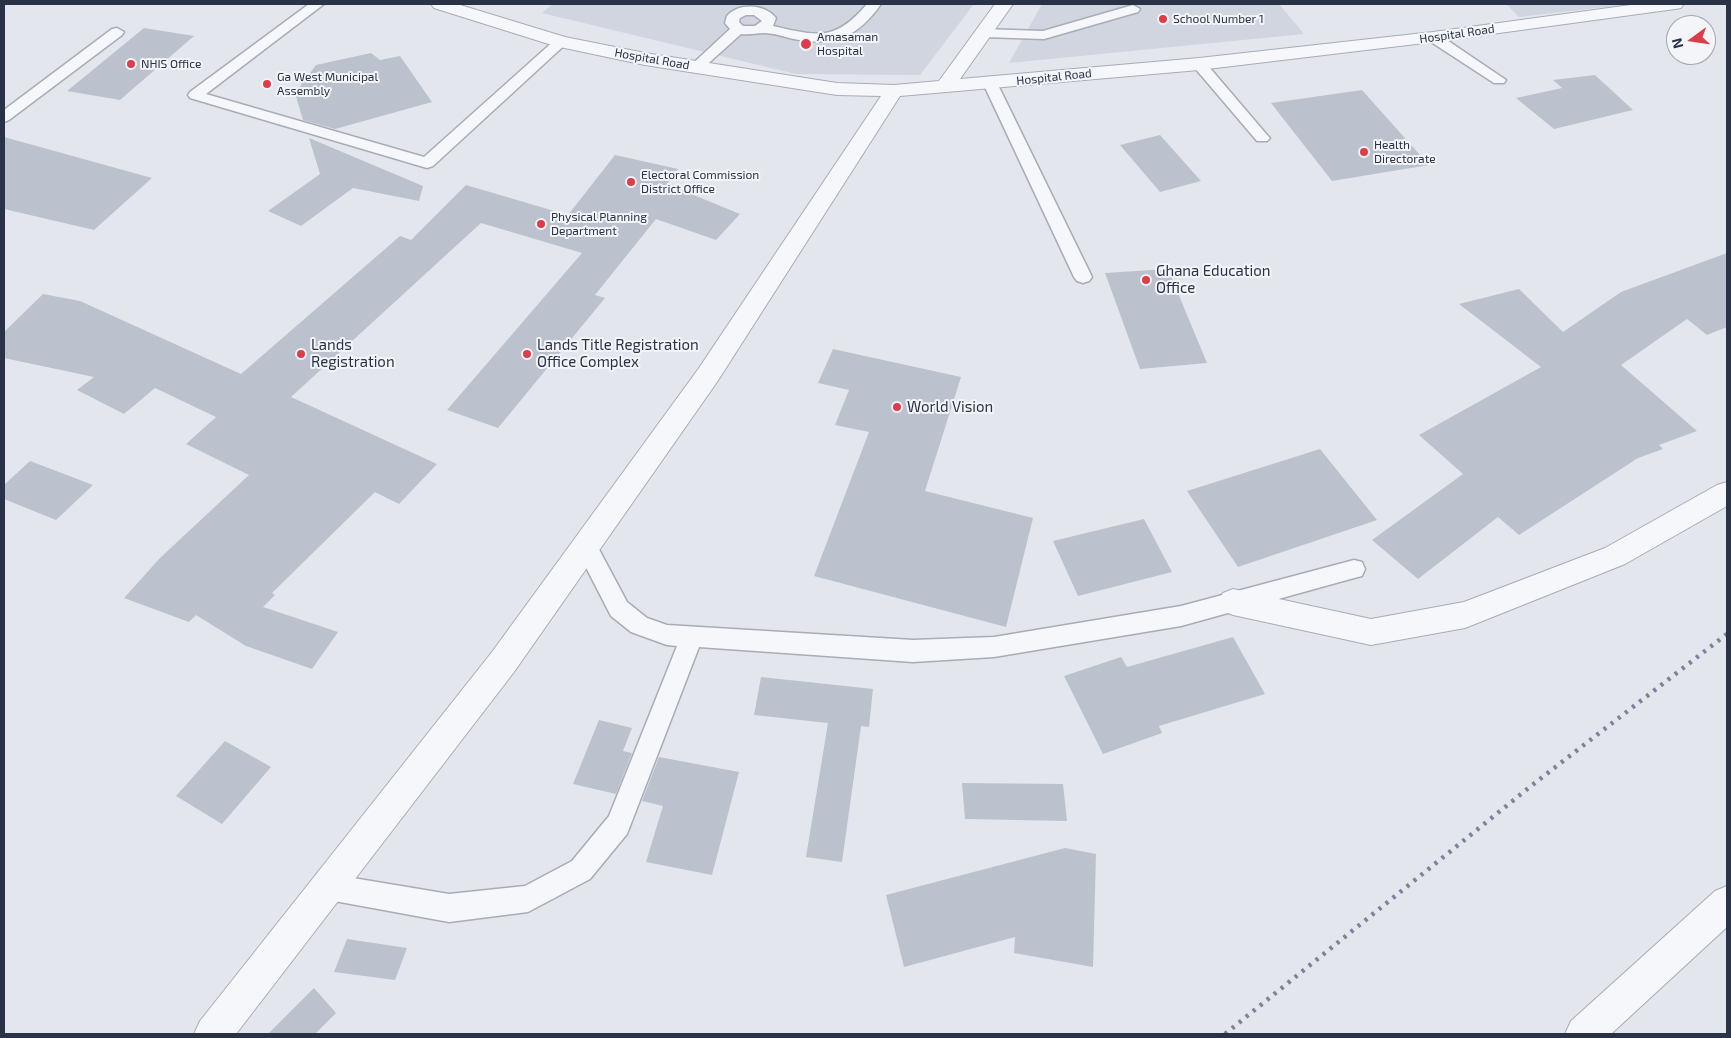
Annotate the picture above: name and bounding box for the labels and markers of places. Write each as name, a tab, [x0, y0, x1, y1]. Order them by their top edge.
place label: School Number 1	[1173, 12, 1264, 26]
marker: School Number 1	[1157, 13, 1169, 25]
place label: Amasaman Hospital	[817, 30, 878, 58]
marker: Amasaman Hospital	[799, 37, 813, 51]
place label: NHIS Office	[141, 57, 201, 71]
marker: NHIS Office	[125, 58, 137, 70]
place label: Ga West Municipal Assembly	[277, 70, 378, 98]
marker: Ga West Municipal Assembly	[261, 78, 273, 90]
place label: Health Directorate	[1374, 138, 1436, 166]
marker: Health Directorate	[1358, 146, 1370, 158]
place label: Electoral Commission District Office	[641, 168, 759, 196]
marker: Electoral Commission District Office	[625, 176, 637, 188]
place label: Physical Planning Department	[551, 210, 647, 238]
marker: Physical Planning Department	[535, 218, 547, 230]
place label: Ghana Education Office	[1156, 262, 1270, 297]
marker: Ghana Education Office	[1140, 274, 1152, 286]
place label: Lands Registration	[311, 336, 395, 371]
place label: Lands Title Registration Office Complex	[537, 336, 699, 371]
marker: Lands Registration	[295, 348, 307, 360]
marker: Lands Title Registration Office Complex	[521, 348, 533, 360]
place label: World Vision	[907, 398, 993, 416]
marker: World Vision	[891, 401, 903, 413]

